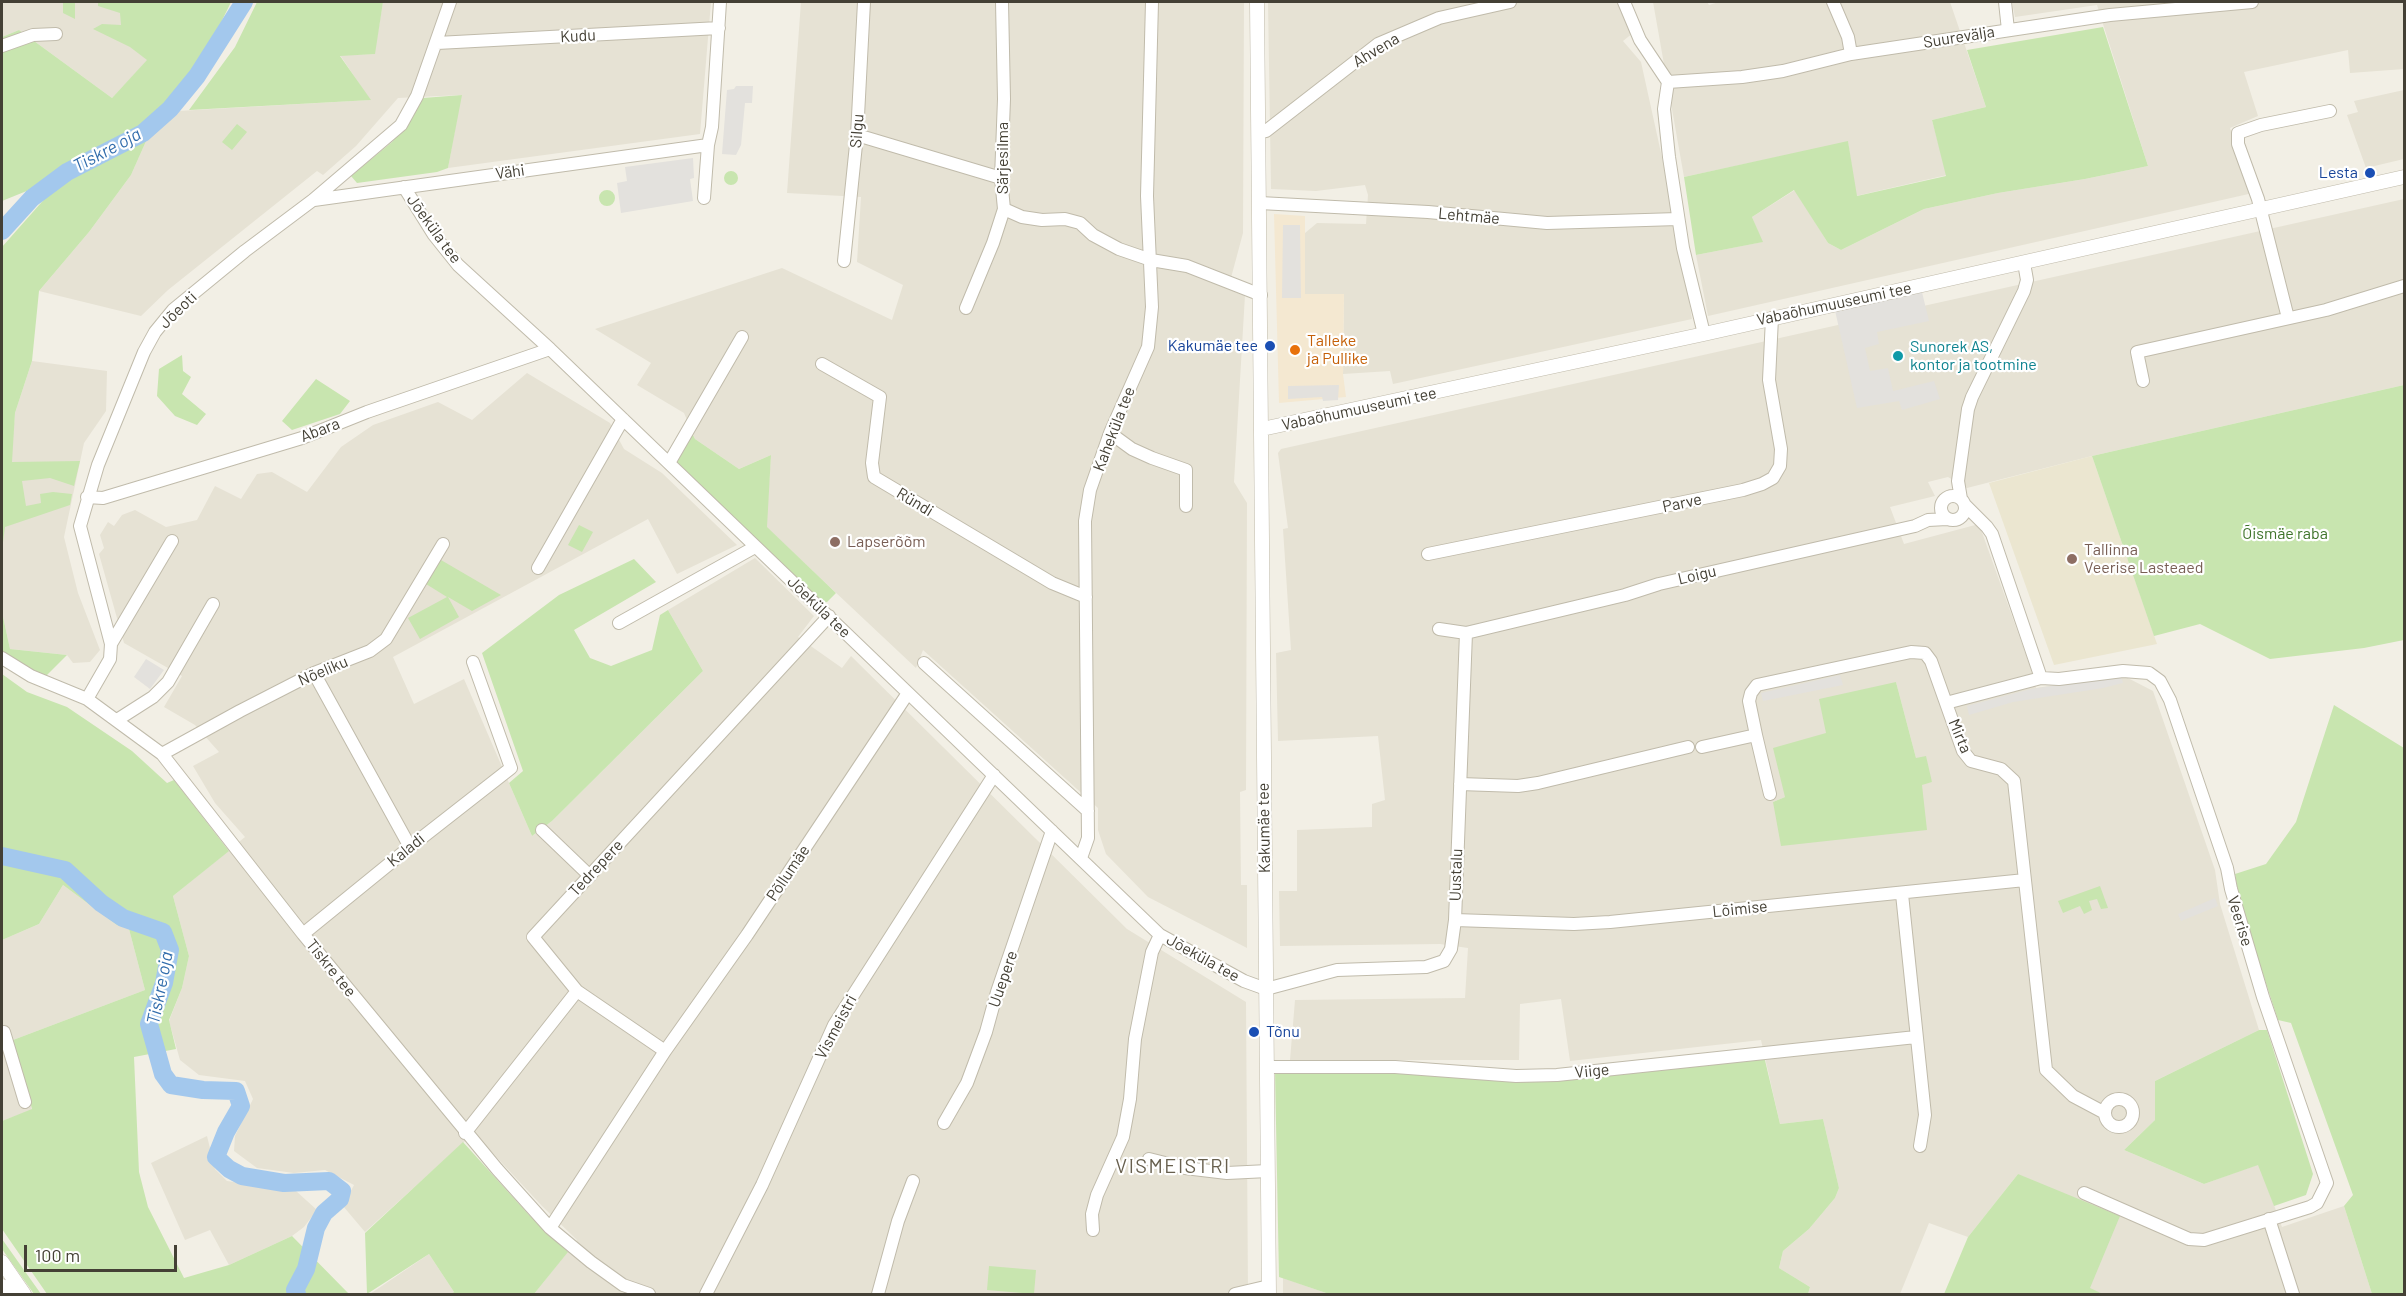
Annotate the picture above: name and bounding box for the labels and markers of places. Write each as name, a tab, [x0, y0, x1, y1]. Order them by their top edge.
place label: Lesta	[2319, 163, 2358, 183]
marker: Lesta	[2363, 166, 2377, 180]
place label: Talleke ja Pullike	[1307, 331, 1368, 369]
place label: Kakumäe tee	[1168, 336, 1258, 356]
place label: Sunorek AS, kontor ja tootmine	[1910, 337, 2037, 375]
marker: Kakumäe tee	[1263, 339, 1277, 353]
marker: Talleke ja Pullike	[1288, 343, 1302, 357]
marker: Sunorek AS, kontor ja tootmine	[1891, 349, 1905, 363]
place label: Lapserõõm	[847, 532, 925, 552]
marker: Lapserõõm	[828, 535, 842, 549]
place label: Tallinna Veerise Lasteaed	[2084, 540, 2203, 578]
marker: Tallinna Veerise Lasteaed	[2065, 552, 2079, 566]
place label: Tõnu	[1266, 1022, 1300, 1042]
marker: Tõnu	[1247, 1025, 1261, 1039]

